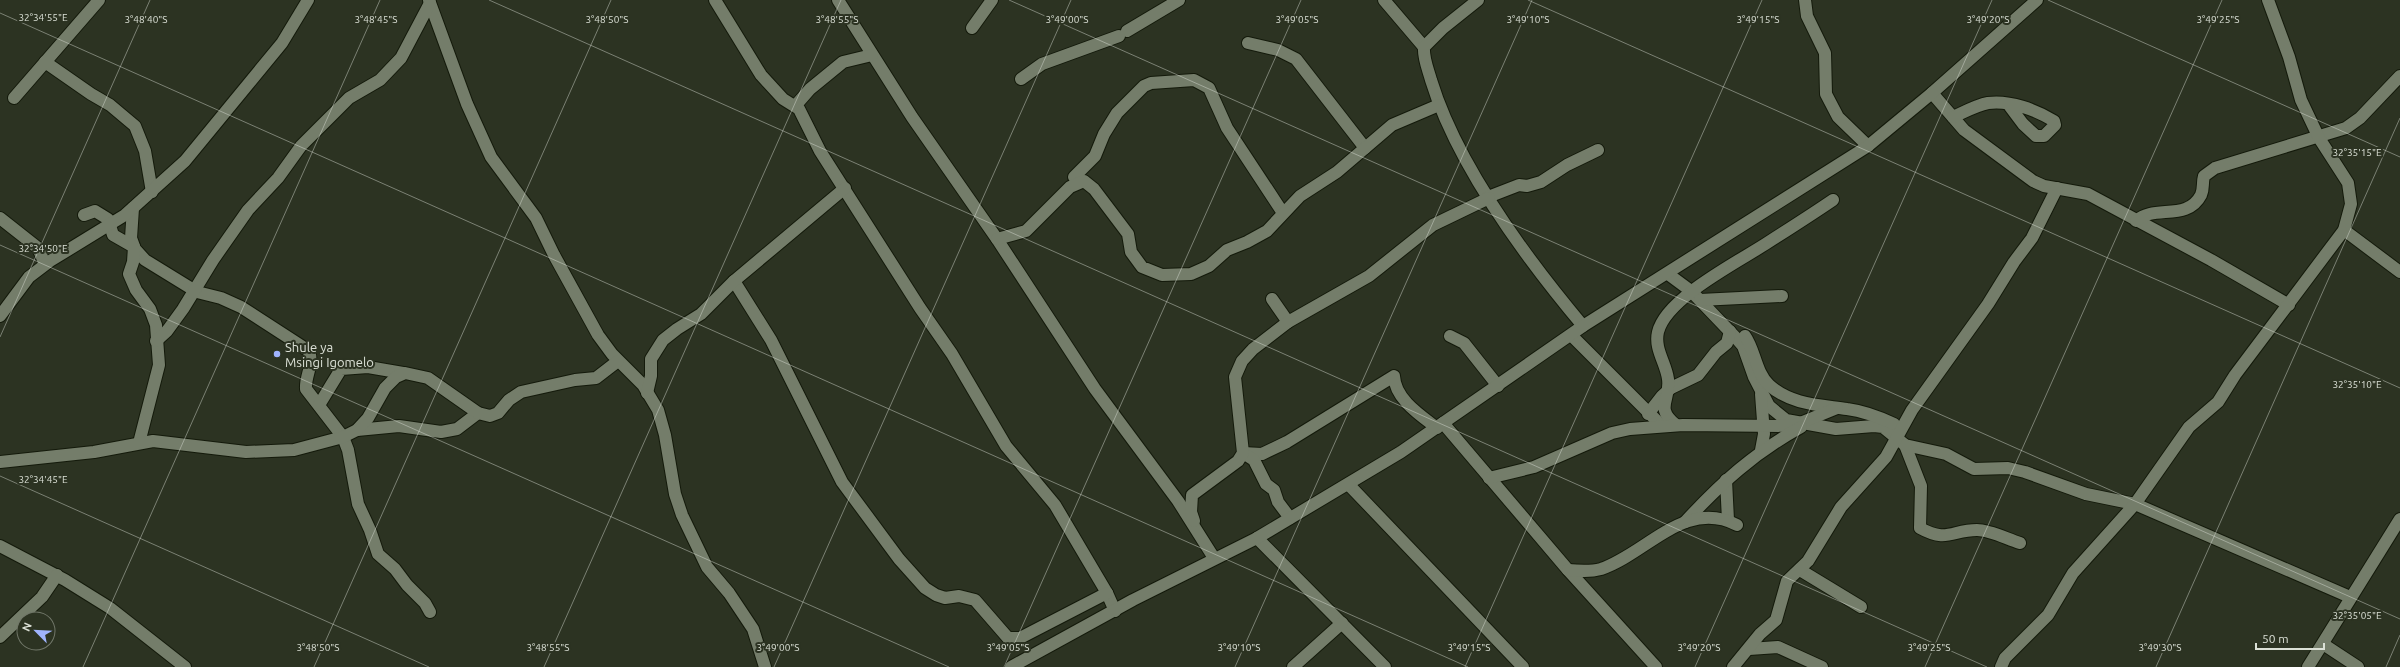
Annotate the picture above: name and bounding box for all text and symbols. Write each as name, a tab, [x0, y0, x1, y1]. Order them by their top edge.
text: 32°34'55"E	[18, 12, 68, 23]
text: 3°48'40"S	[124, 14, 168, 25]
text: 3°48'45"S	[354, 14, 398, 25]
text: 3°48'50"S	[585, 14, 629, 25]
text: 3°48'55"S	[815, 14, 859, 25]
text: 3°49'00"S	[1045, 14, 1089, 25]
text: 3°49'05"S	[1275, 14, 1319, 25]
text: 3°49'10"S	[1506, 14, 1550, 25]
text: 3°49'15"S	[1736, 14, 1780, 25]
text: 3°49'20"S	[1966, 14, 2010, 25]
text: 3°49'25"S	[2196, 14, 2240, 25]
text: 32°35'15"E	[2332, 147, 2382, 158]
text: 32°34'50"E	[18, 243, 68, 254]
place label: Shule ya Msingi Igomelo	[285, 340, 374, 369]
marker: Shule ya Msingi Igomelo	[272, 349, 282, 359]
text: 32°35'10"E	[2332, 379, 2382, 390]
text: 32°34'45"E	[18, 474, 68, 485]
text: 32°35'05"E	[2332, 610, 2382, 621]
north arrow	[16, 611, 56, 651]
text: N	[20, 621, 34, 633]
scale bar	[2256, 625, 2324, 651]
text: 50 m	[2262, 632, 2289, 645]
text: 3°48'50"S	[296, 642, 340, 653]
text: 3°48'55"S	[526, 642, 570, 653]
text: 3°49'00"S	[756, 642, 800, 653]
text: 3°49'05"S	[986, 642, 1030, 653]
text: 3°49'10"S	[1217, 642, 1261, 653]
text: 3°49'15"S	[1447, 642, 1491, 653]
text: 3°49'20"S	[1677, 642, 1721, 653]
text: 3°49'25"S	[1907, 642, 1951, 653]
text: 3°49'30"S	[2138, 642, 2182, 653]

